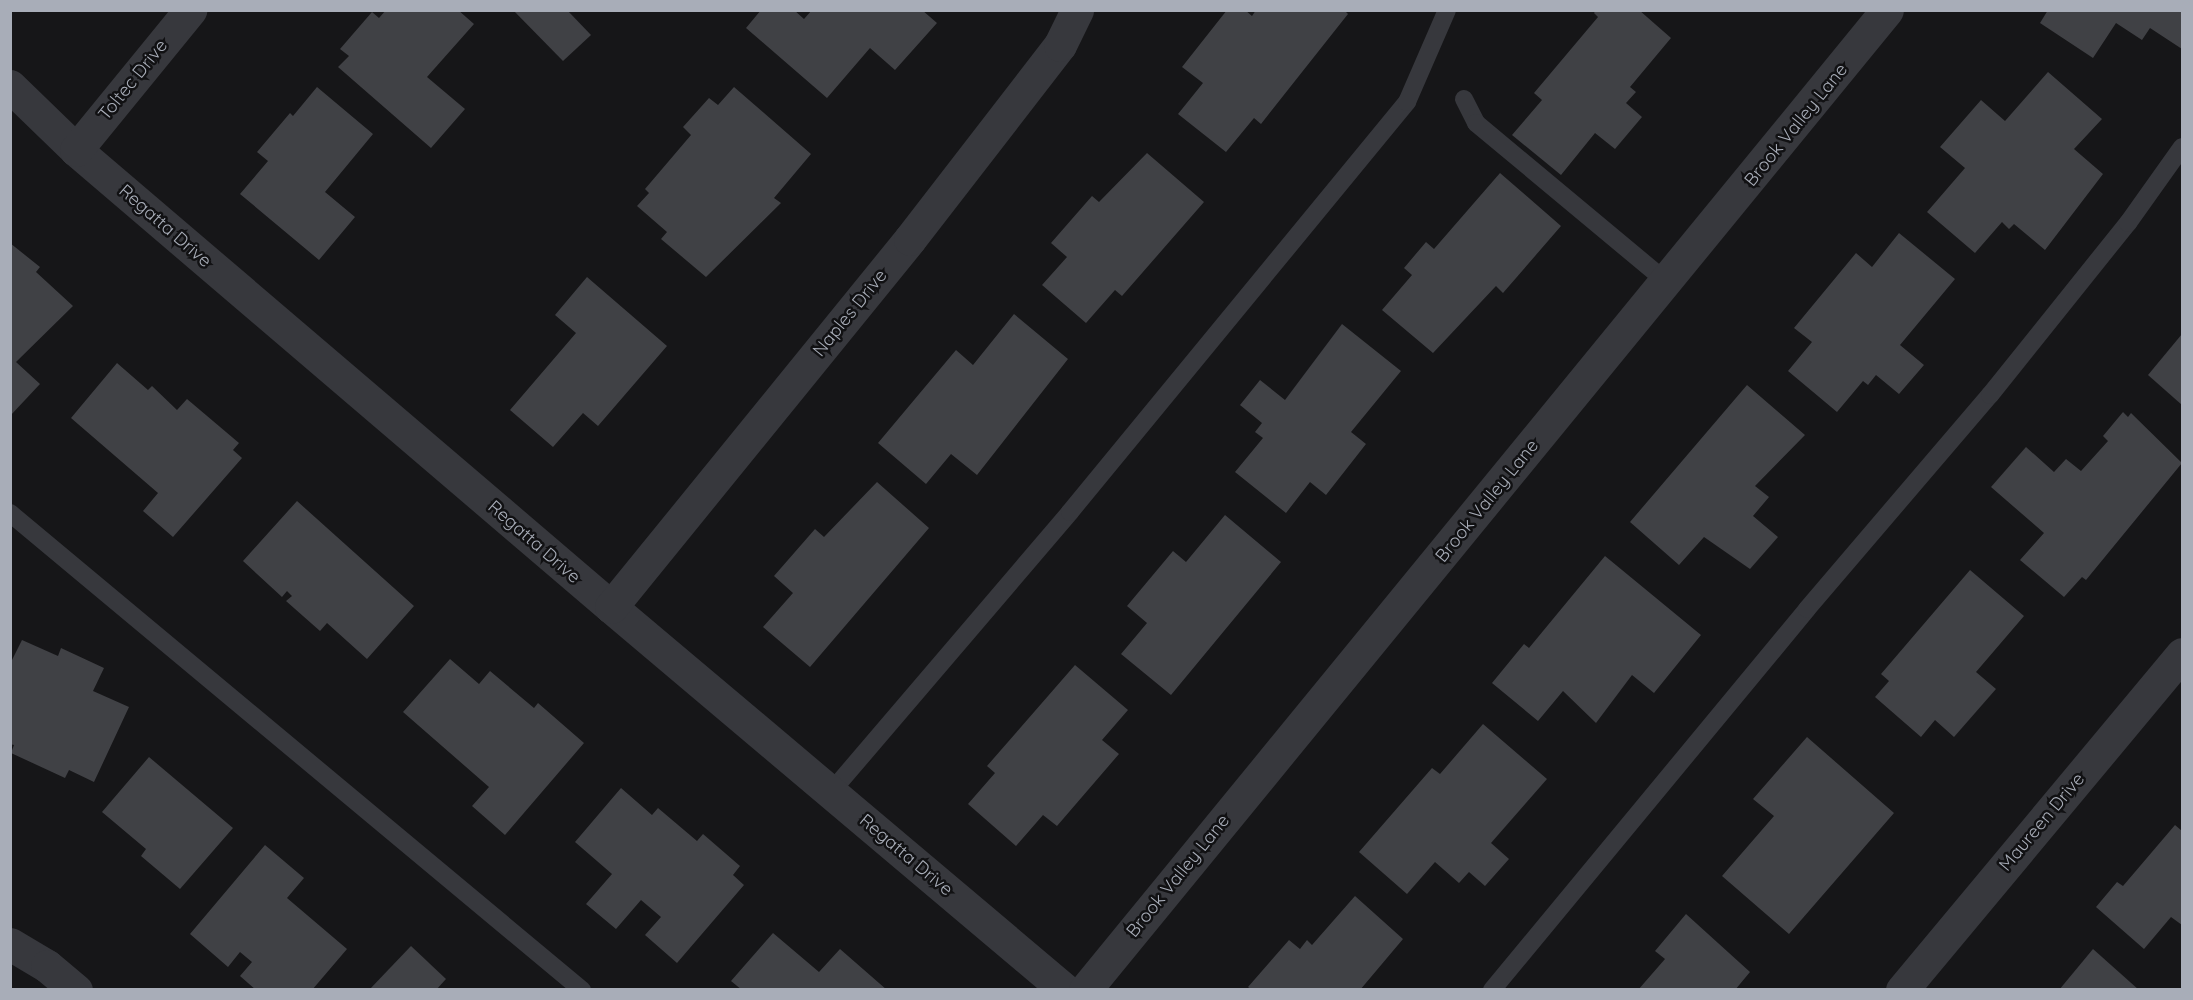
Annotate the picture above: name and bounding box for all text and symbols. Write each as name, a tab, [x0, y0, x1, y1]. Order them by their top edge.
street label: Toltec Drive	[94, 35, 172, 125]
street label: Brook Valley Lane	[1740, 59, 1852, 191]
street label: Regatta Drive	[114, 180, 216, 272]
street label: Naples Drive	[808, 265, 892, 361]
street label: Brook Valley Lane	[1431, 435, 1543, 567]
street label: Regatta Drive	[483, 496, 585, 588]
street label: Maureen Drive	[1995, 769, 2089, 875]
street label: Regatta Drive	[855, 810, 957, 900]
street label: Brook Valley Lane	[1122, 810, 1234, 942]

